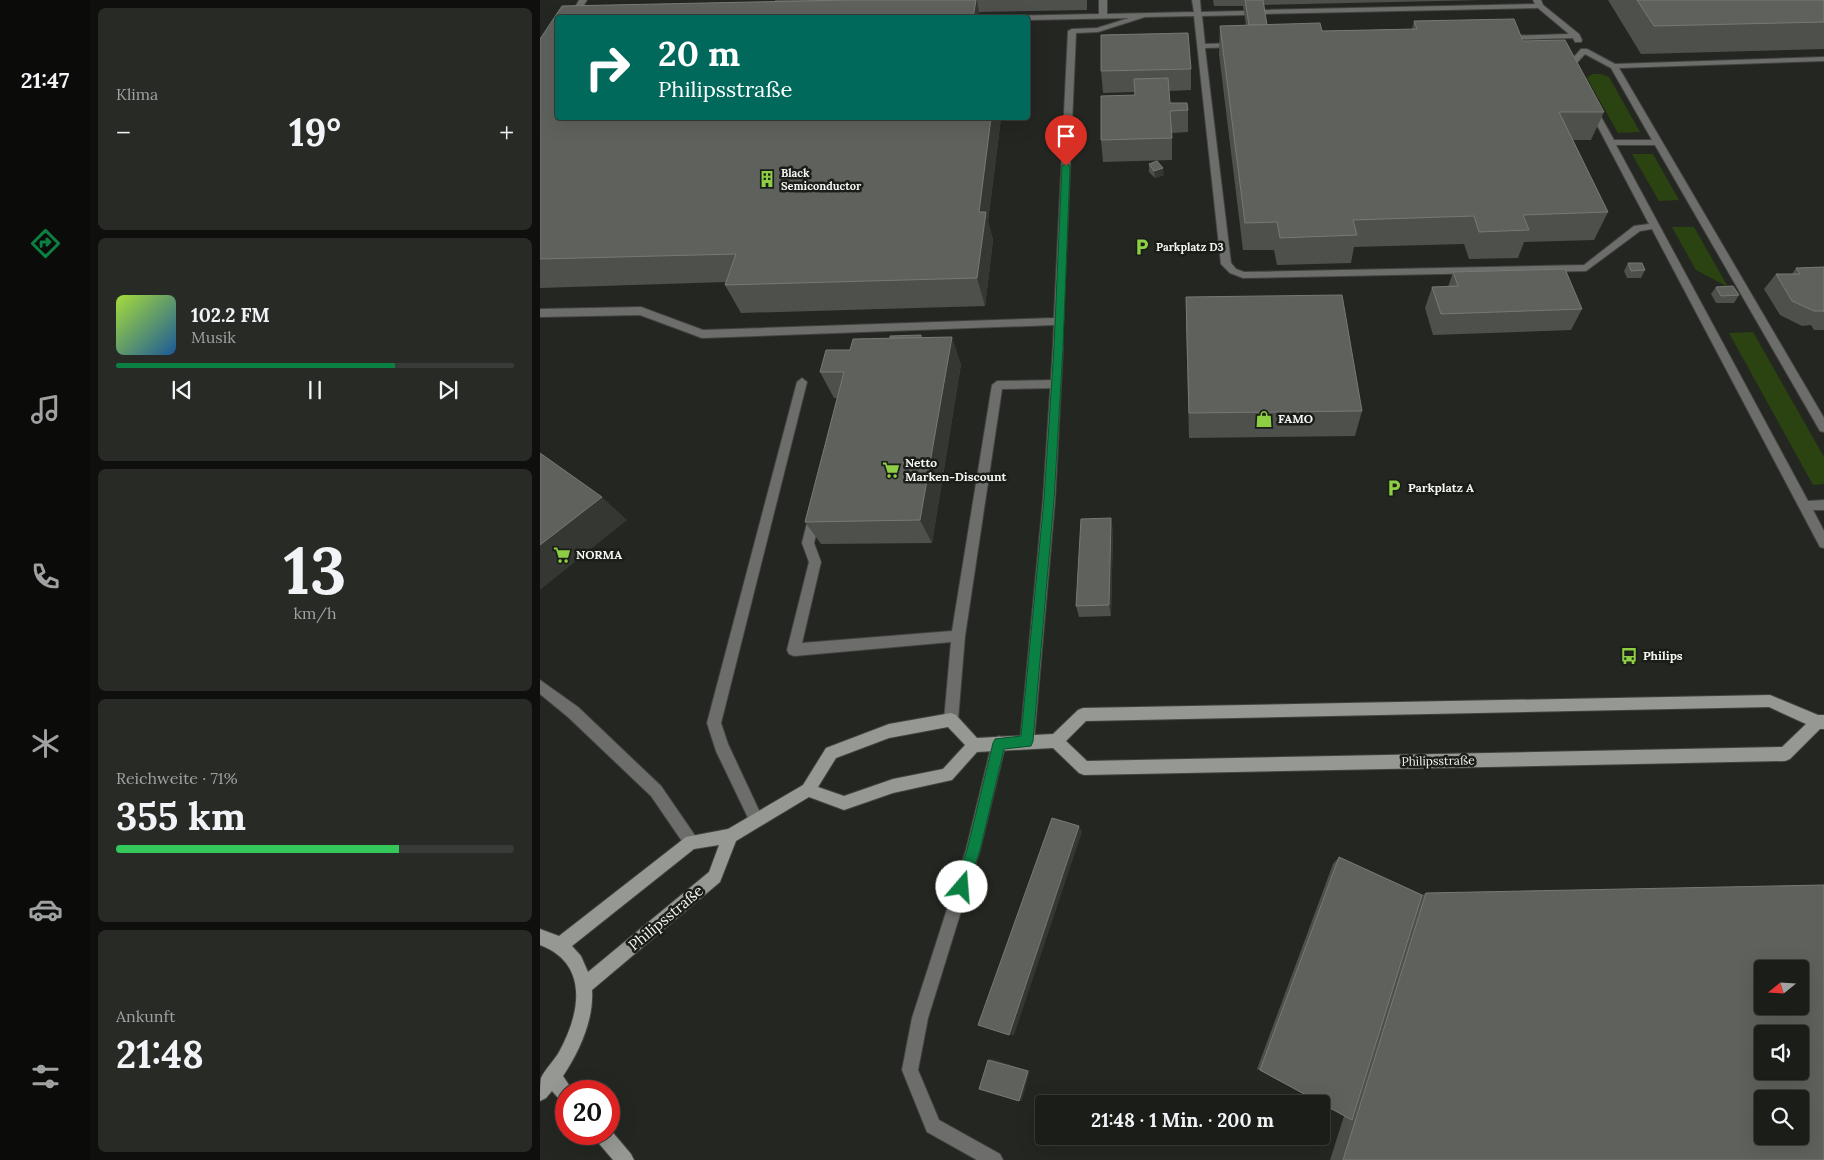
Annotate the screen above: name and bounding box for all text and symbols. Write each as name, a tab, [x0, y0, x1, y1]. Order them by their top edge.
text: 20 m	[658, 31, 740, 76]
icon: right	[575, 35, 640, 100]
text: 21:47	[21, 66, 69, 94]
text: Philipsstraße	[658, 75, 792, 103]
text: Klima	[116, 84, 158, 104]
text: 19°	[289, 108, 341, 156]
text: −	[116, 115, 131, 151]
text: +	[499, 115, 514, 151]
pin	[1045, 115, 1087, 166]
icon: arrive	[1052, 122, 1080, 150]
place label: Black Semiconductor	[781, 166, 862, 193]
building icon: Black Semiconductor	[757, 169, 777, 189]
icon: directions	[28, 226, 63, 261]
parking icon: Parkplatz D3	[1132, 237, 1152, 257]
place label: Parkplatz D3	[1156, 240, 1224, 254]
text: 102.2 FM	[191, 303, 270, 327]
text: Musik	[191, 327, 236, 347]
icon: previous	[168, 376, 196, 404]
icon: pause	[301, 376, 329, 404]
icon: next	[434, 376, 462, 404]
icon: music	[28, 392, 63, 427]
shop icon: FAMO	[1254, 409, 1274, 429]
place label: FAMO	[1278, 411, 1313, 426]
place label: Netto Marken-Discount	[905, 455, 1008, 484]
supermarket icon: Netto Marken-Discount	[881, 460, 901, 480]
parking icon: Parkplatz A	[1384, 478, 1404, 498]
place label: Parkplatz A	[1408, 480, 1474, 495]
text: 13	[284, 529, 346, 612]
supermarket icon: NORMA	[552, 545, 572, 565]
place label: NORMA	[576, 547, 622, 562]
icon: phone	[28, 559, 63, 594]
text: km/h	[293, 603, 337, 623]
bus stop icon: Philips	[1619, 646, 1639, 666]
place label: Philips	[1643, 648, 1683, 663]
icon: climate	[28, 726, 63, 761]
street label: Philipsstraße	[1401, 752, 1475, 769]
text: Reichweite · 71%	[116, 768, 238, 788]
text: 355 km	[116, 792, 246, 840]
position arrow	[935, 860, 987, 912]
street label: Philipsstraße	[624, 881, 707, 954]
icon: car	[28, 892, 63, 927]
north arrow	[1754, 960, 1809, 1015]
map controls	[1754, 960, 1809, 1145]
text: Ankunft	[116, 1006, 175, 1026]
button: sound	[1754, 1025, 1809, 1080]
text: 21:48	[116, 1030, 204, 1078]
icon: filters	[28, 1059, 63, 1094]
speed limit sign: 20	[555, 1080, 620, 1145]
button: search	[1754, 1090, 1809, 1145]
text: 21:48 · 1 Min. · 200 m	[1091, 1108, 1274, 1132]

